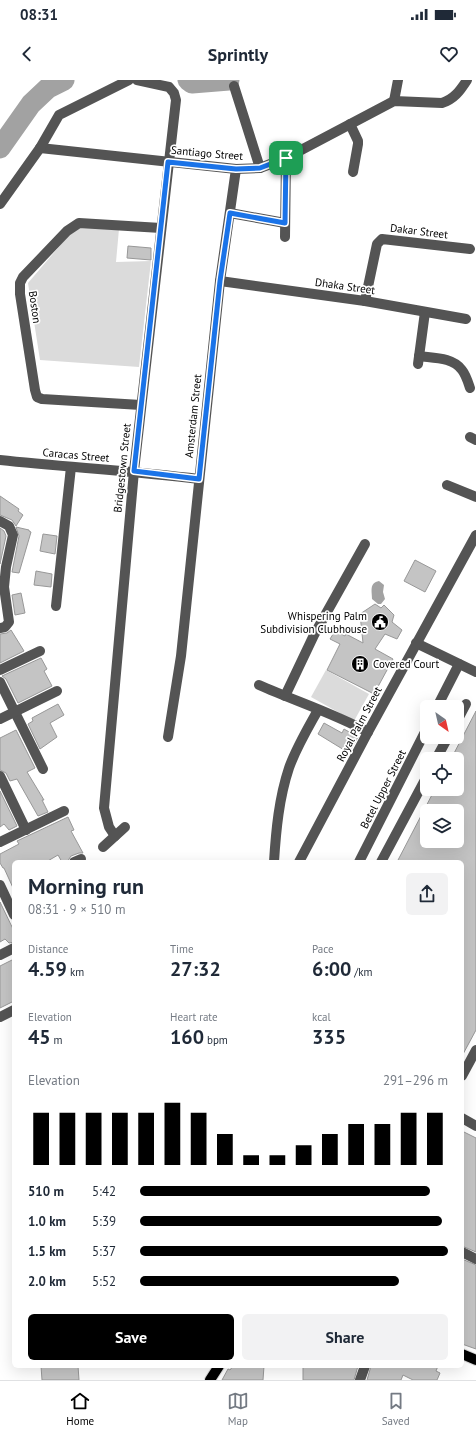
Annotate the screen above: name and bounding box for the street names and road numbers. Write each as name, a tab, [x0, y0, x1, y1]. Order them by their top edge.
street label: Santiago Street	[170, 143, 244, 163]
street label: Dakar Street	[389, 221, 449, 242]
street label: Dhaka Street	[314, 275, 376, 297]
street label: Boston	[26, 290, 44, 324]
street label: Amsterdam Street	[182, 373, 204, 459]
street label: Bridgestown Street	[110, 422, 134, 513]
street label: Caracas Street	[42, 445, 110, 465]
street label: Royal Palm Street	[333, 684, 385, 764]
street label: Betel Upper Street	[357, 747, 409, 831]

